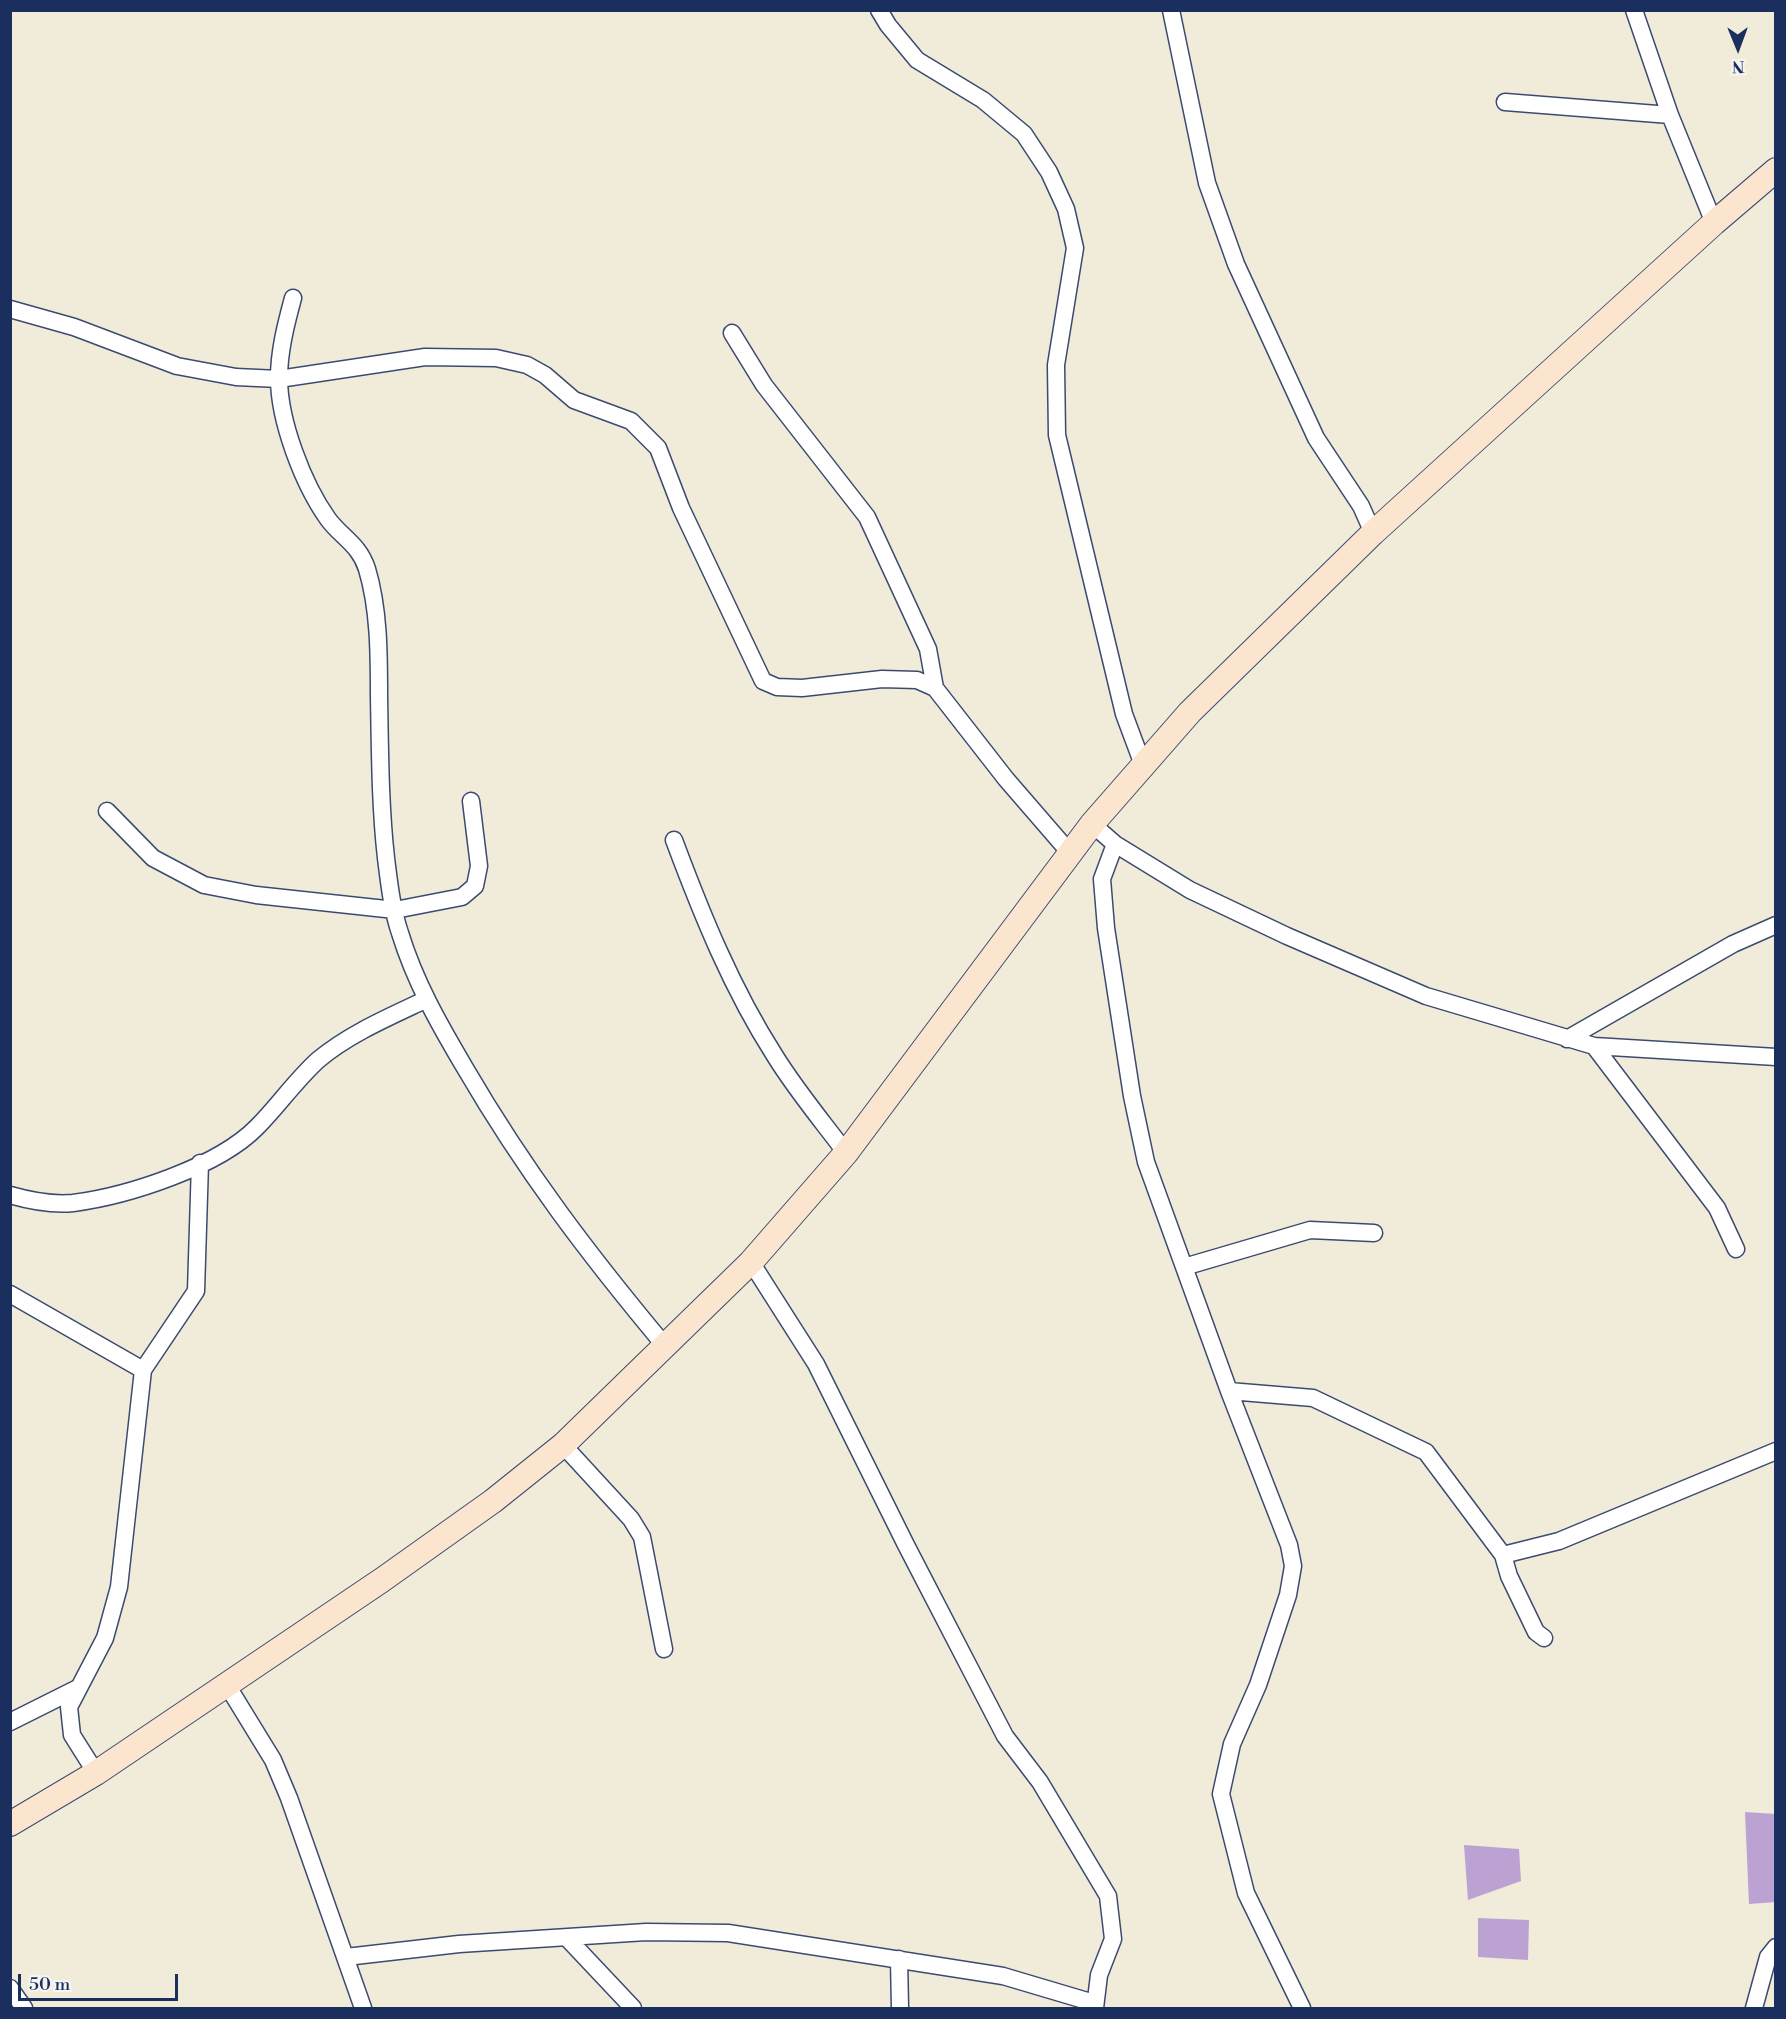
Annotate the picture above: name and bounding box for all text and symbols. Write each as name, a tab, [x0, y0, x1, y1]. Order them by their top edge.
north arrow	[1708, 18, 1768, 78]
text: N	[1732, 56, 1745, 76]
scale bar	[21, 1962, 182, 2000]
text: 50 m	[29, 1973, 70, 1996]

